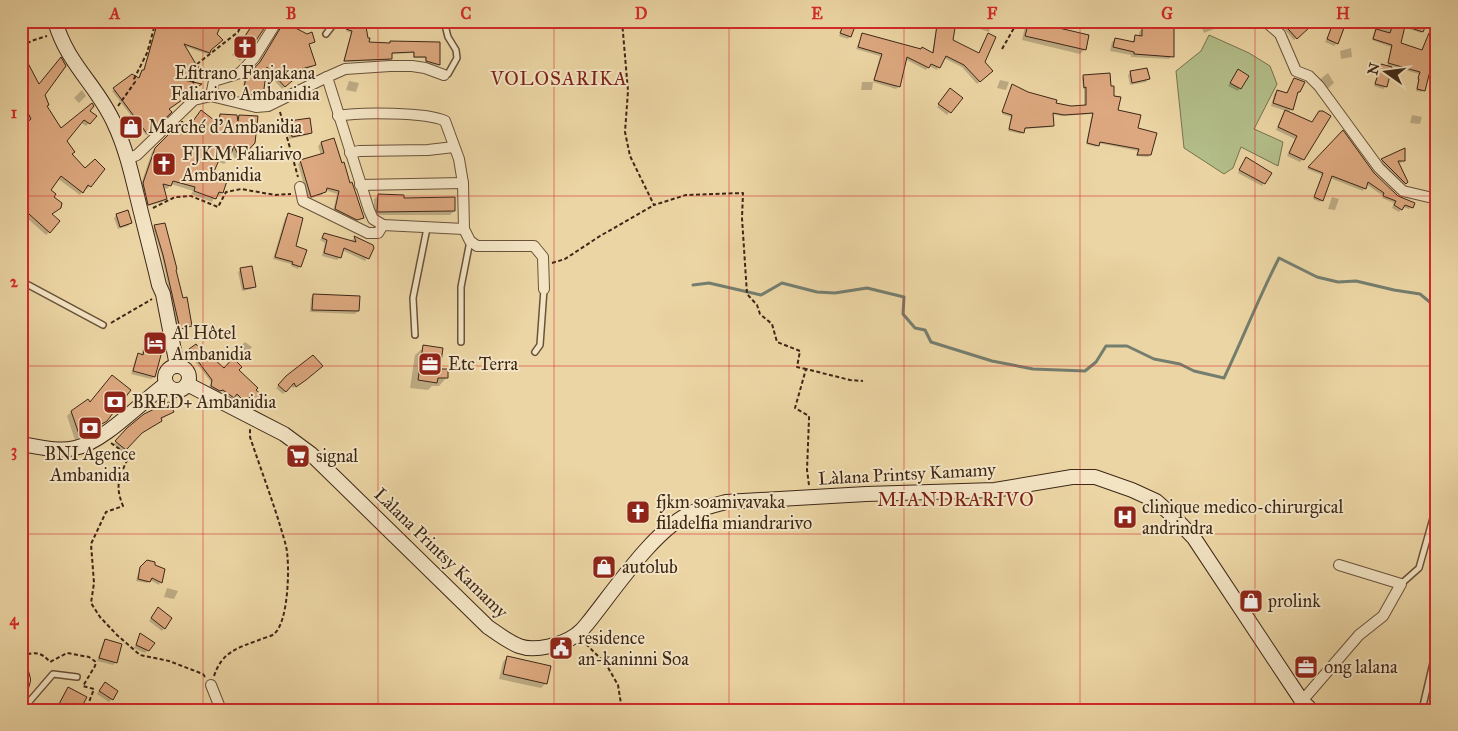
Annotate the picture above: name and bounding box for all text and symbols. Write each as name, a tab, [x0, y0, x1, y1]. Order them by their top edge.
text: A	[109, 4, 121, 23]
text: B	[286, 4, 296, 23]
text: C	[461, 4, 472, 23]
text: D	[635, 4, 648, 23]
text: E	[811, 4, 823, 23]
text: F	[987, 4, 998, 23]
text: G	[1161, 4, 1173, 23]
text: H	[1336, 4, 1350, 23]
church icon: Efitrano Fanjakana Faliarivo Ambanidia	[232, 34, 258, 60]
north arrow	[1360, 48, 1410, 98]
text: N	[1364, 61, 1384, 77]
place label: Efitrano Fanjakana Faliarivo Ambanidia	[170, 62, 320, 105]
district label: VOLOSARIKA	[489, 67, 628, 90]
text: 1	[11, 103, 18, 122]
shop icon: Marché d'Ambanidia	[118, 114, 144, 140]
place label: Marché d'Ambanidia	[148, 116, 303, 138]
place label: FJKM Faliarivo Ambanidia	[181, 143, 302, 186]
church icon: FJKM Faliarivo Ambanidia	[151, 151, 177, 177]
text: 2	[10, 272, 19, 291]
place label: Al Hôtel Ambanidia	[171, 322, 252, 365]
hotel icon: Al Hôtel Ambanidia	[142, 330, 168, 356]
office icon: Etc Terra	[417, 351, 443, 377]
place label: Etc Terra	[448, 353, 519, 375]
bank icon: BRED+ Ambanidia	[102, 389, 128, 415]
place label: BRED+ Ambanidia	[132, 391, 277, 413]
bank icon: BNI Agence Ambanidia	[77, 415, 103, 441]
text: 3	[11, 441, 17, 461]
place label: BNI Agence Ambanidia	[44, 443, 136, 486]
supermarket icon: signal	[285, 443, 311, 469]
place label: signal	[316, 445, 358, 468]
street label: Làlana Printsy Kamamy	[818, 458, 997, 490]
street label: Làlana Printsy Kamamy	[369, 483, 513, 623]
district label: MIANDRARIVO	[877, 488, 1035, 511]
place label: fjkm soamivavaka filadelfia miandrarivo	[656, 491, 812, 534]
place label: clinique medico-chirurgical andrindra	[1142, 496, 1343, 539]
church icon: fjkm soamivavaka filadelfia miandrarivo	[625, 499, 651, 525]
hospital icon: clinique medico-chirurgical andrindra	[1112, 504, 1138, 530]
shop icon: autolub	[591, 554, 617, 580]
place label: autolub	[622, 556, 678, 578]
shop icon: prolink	[1238, 588, 1264, 614]
place label: prolink	[1267, 590, 1321, 612]
text: 4	[10, 610, 20, 630]
place label: residence an-kaninni Soa	[578, 627, 689, 670]
public building icon: residence an-kaninni Soa	[548, 635, 574, 661]
office icon: ong lalana	[1293, 654, 1319, 680]
place label: ong lalana	[1324, 656, 1398, 679]

